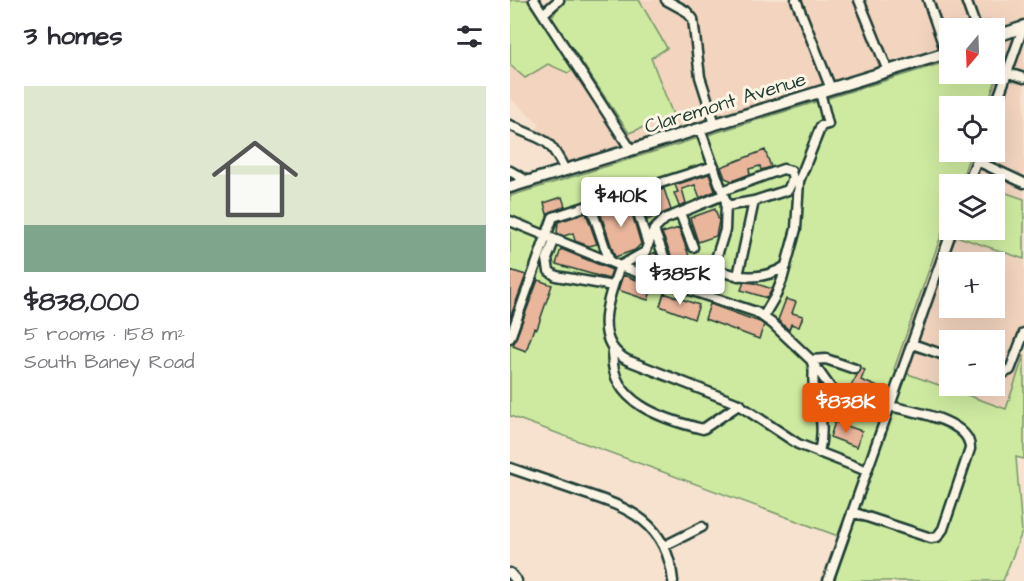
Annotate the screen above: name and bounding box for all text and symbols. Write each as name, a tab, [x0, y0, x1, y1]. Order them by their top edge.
text: 3 homes	[24, 18, 123, 54]
north arrow	[939, 18, 1005, 84]
map controls	[939, 18, 1005, 396]
icon: filters	[453, 20, 486, 53]
street label: Claremont Avenue	[641, 65, 810, 141]
button: locate	[939, 96, 1005, 162]
icon: home	[201, 125, 309, 233]
button: layers	[939, 174, 1005, 240]
pin: $410K	[579, 177, 663, 228]
text: $410K	[595, 182, 647, 210]
button: +	[939, 252, 1005, 318]
pin: $385K	[638, 255, 722, 306]
text: $385K	[650, 260, 710, 288]
text: $838,000	[24, 284, 139, 320]
text: 5 rooms · 158 m²	[24, 320, 185, 348]
button: −	[939, 330, 1005, 396]
text: South Baney Road	[24, 348, 194, 376]
pin: $838K	[804, 383, 888, 434]
text: $838K	[816, 388, 876, 416]

